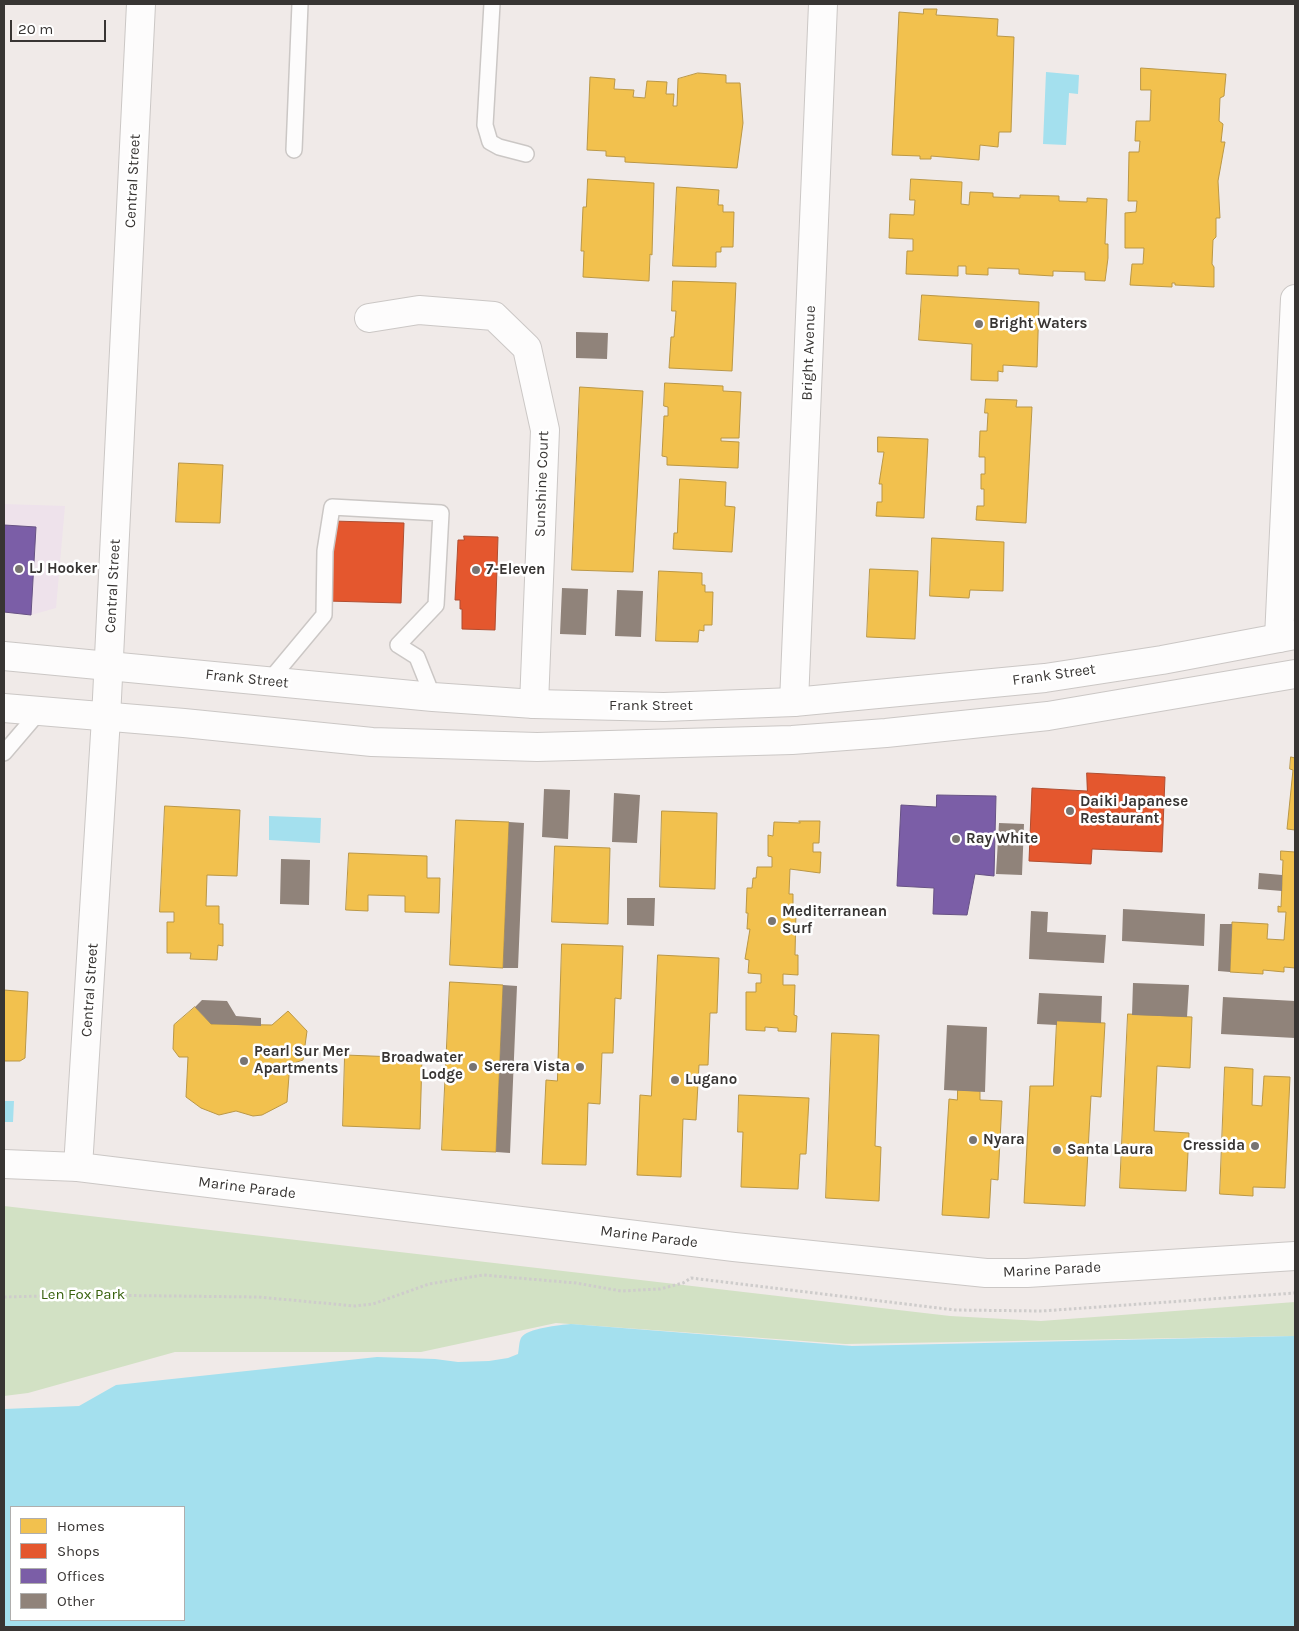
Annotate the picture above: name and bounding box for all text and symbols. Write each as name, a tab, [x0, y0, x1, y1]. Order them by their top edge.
scale bar	[12, 10, 109, 42]
text: 20 m	[18, 20, 53, 38]
street label: Central Street	[122, 133, 144, 229]
street label: Bright Avenue	[798, 305, 820, 401]
place label: Bright Waters	[989, 315, 1087, 333]
marker: Bright Waters	[973, 318, 985, 330]
street label: Sunshine Court	[531, 430, 553, 538]
street label: Central Street	[102, 538, 124, 634]
place label: LJ Hooker	[29, 560, 97, 578]
place label: 7-Eleven	[486, 561, 545, 579]
marker: LJ Hooker	[13, 563, 25, 575]
marker: 7-Eleven	[470, 564, 482, 576]
street label: Frank Street	[1011, 660, 1097, 690]
street label: Frank Street	[204, 666, 290, 692]
street label: Frank Street	[609, 697, 693, 715]
place label: Daiki Japanese Restaurant	[1080, 793, 1188, 828]
marker: Daiki Japanese Restaurant	[1064, 805, 1076, 817]
place label: Ray White	[966, 830, 1038, 848]
marker: Ray White	[950, 833, 962, 845]
place label: Mediterranean Surf	[782, 903, 887, 938]
marker: Mediterranean Surf	[766, 915, 778, 927]
street label: Central Street	[78, 942, 102, 1038]
place label: Pearl Sur Mer Apartments	[254, 1043, 349, 1078]
place label: Broadwater Lodge	[381, 1049, 463, 1084]
marker: Pearl Sur Mer Apartments	[238, 1055, 250, 1067]
place label: Serera Vista	[484, 1058, 570, 1076]
marker: Broadwater Lodge	[467, 1061, 479, 1073]
marker: Serera Vista	[574, 1061, 586, 1073]
place label: Lugano	[685, 1071, 737, 1089]
marker: Lugano	[669, 1074, 681, 1086]
place label: Nyara	[983, 1131, 1025, 1149]
marker: Nyara	[967, 1134, 979, 1146]
place label: Cressida	[1183, 1137, 1245, 1155]
marker: Cressida	[1249, 1140, 1261, 1152]
place label: Santa Laura	[1067, 1141, 1153, 1159]
marker: Santa Laura	[1051, 1144, 1063, 1156]
street label: Marine Parade	[197, 1173, 297, 1203]
street label: Marine Parade	[599, 1222, 699, 1252]
street label: Marine Parade	[1003, 1258, 1101, 1282]
park label: Len Fox Park	[41, 1286, 125, 1304]
legend	[10, 1506, 185, 1621]
text: Homes	[57, 1517, 105, 1535]
text: Shops	[57, 1542, 100, 1560]
text: Offices	[57, 1567, 105, 1585]
text: Other	[57, 1592, 95, 1610]

